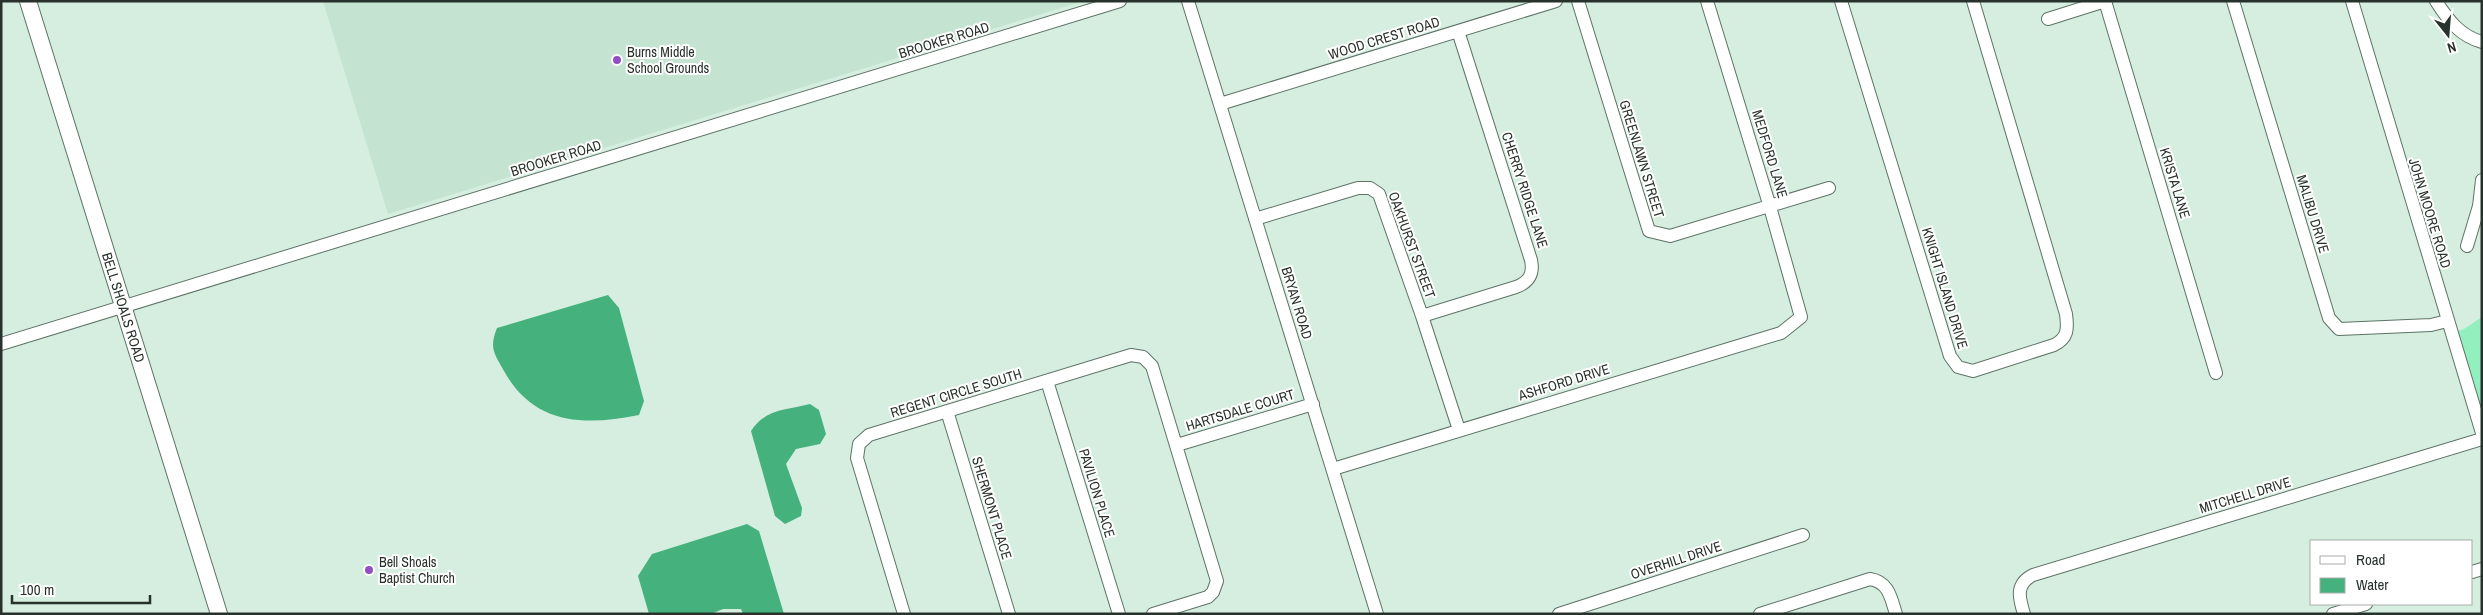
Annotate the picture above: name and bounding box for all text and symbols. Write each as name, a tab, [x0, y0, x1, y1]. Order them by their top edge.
north arrow	[2423, 10, 2473, 60]
street label: WOOD CREST ROAD	[1326, 13, 1442, 63]
street label: BROOKER ROAD	[897, 18, 991, 62]
text: N	[2445, 38, 2458, 57]
place label: Burns Middle School Grounds	[627, 43, 710, 77]
marker: Burns Middle School Grounds	[611, 54, 623, 66]
street label: GREENLAWN STREET	[1616, 98, 1668, 220]
street label: MEDFORD LANE	[1748, 108, 1792, 200]
street label: CHERRY RIDGE LANE	[1498, 130, 1552, 250]
street label: BROOKER ROAD	[509, 136, 603, 180]
street label: KRISTA LANE	[2156, 145, 2194, 221]
street label: JOHN MOORE ROAD	[2405, 156, 2455, 270]
street label: MALIBU DRIVE	[2293, 173, 2333, 255]
street label: OAKHURST STREET	[1384, 189, 1440, 301]
street label: KNIGHT ISLAND DRIVE	[1918, 225, 1972, 351]
street label: BELL SHOALS ROAD	[98, 250, 149, 365]
street label: BRYAN ROAD	[1277, 265, 1317, 341]
street label: ASHFORD DRIVE	[1515, 360, 1612, 405]
street label: REGENT CIRCLE SOUTH	[888, 364, 1024, 422]
street label: HARTSDALE COURT	[1184, 385, 1296, 435]
street label: PAVILION PLACE	[1075, 446, 1119, 540]
street label: SHERMONT PLACE	[968, 455, 1016, 561]
street label: MITCHELL DRIVE	[2197, 473, 2293, 517]
street label: OVERHILL DRIVE	[1628, 537, 1724, 583]
legend	[2310, 540, 2473, 605]
text: Road	[2356, 549, 2385, 570]
place label: Bell Shoals Baptist Church	[379, 553, 455, 587]
marker: Bell Shoals Baptist Church	[363, 564, 375, 576]
scale bar	[12, 572, 150, 604]
text: Water	[2356, 574, 2388, 595]
text: 100 m	[20, 579, 54, 600]

